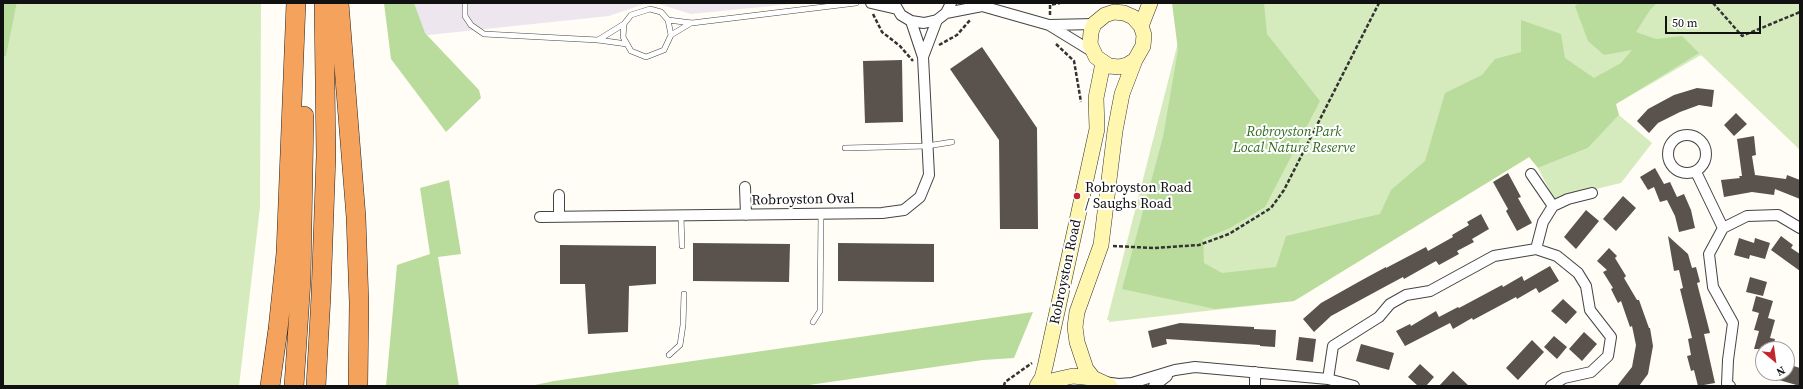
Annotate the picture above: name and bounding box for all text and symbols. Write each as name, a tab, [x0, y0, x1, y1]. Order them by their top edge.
scale bar	[1667, 8, 1763, 34]
text: 50 m	[1672, 15, 1698, 31]
park label: Robroyston Park Local Nature Reserve	[1233, 124, 1355, 156]
place label: Robroyston Road / Saughs Road	[1085, 180, 1192, 212]
street label: Robroyston Oval	[751, 191, 855, 209]
marker: Robroyston Road / Saughs Road	[1072, 191, 1082, 201]
street label: Robroyston Road	[1047, 218, 1085, 326]
north arrow	[1755, 341, 1795, 381]
text: N	[1773, 363, 1788, 380]

